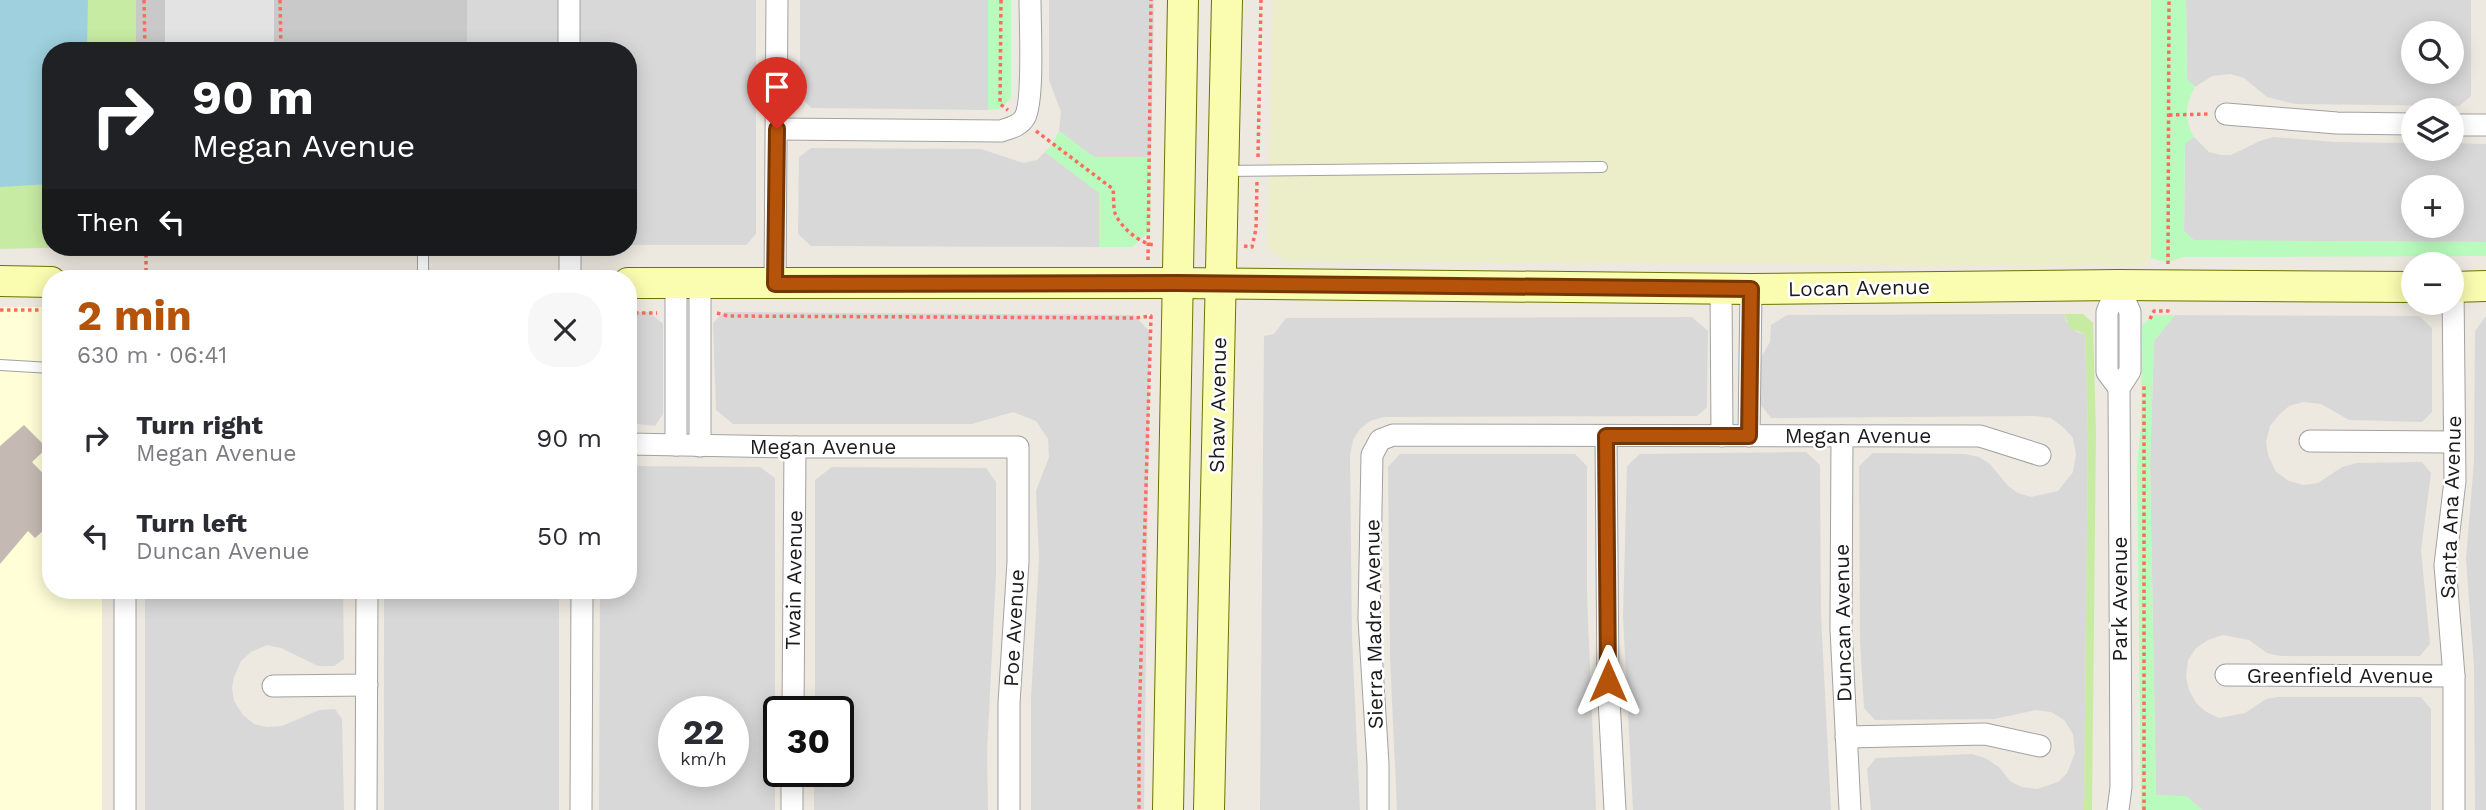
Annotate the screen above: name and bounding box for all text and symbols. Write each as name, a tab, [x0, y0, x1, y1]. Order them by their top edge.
map controls	[2401, 21, 2464, 315]
button: search	[2401, 21, 2464, 84]
pin	[747, 57, 807, 129]
text: 90 m	[192, 68, 314, 126]
icon: arrive	[758, 68, 796, 106]
icon: right	[77, 70, 168, 161]
button: layers	[2401, 98, 2464, 161]
text: Megan Avenue	[192, 127, 415, 165]
button: +	[2401, 175, 2464, 238]
icon: left	[153, 203, 191, 241]
text: Then	[77, 207, 139, 237]
button: −	[2401, 252, 2464, 315]
street label: Locan Avenue	[1788, 274, 1930, 301]
text: 2 min	[77, 291, 192, 340]
button: close	[528, 293, 602, 367]
street label: Shaw Avenue	[1204, 337, 1231, 473]
text: 630 m · 06:41	[77, 342, 227, 369]
text: Turn right	[136, 410, 263, 440]
street label: Santa Ana Avenue	[2435, 415, 2466, 599]
icon: right	[77, 419, 115, 457]
text: 90 m	[536, 423, 602, 453]
street label: Megan Avenue	[1785, 423, 1931, 448]
street label: Megan Avenue	[750, 434, 896, 459]
text: Megan Avenue	[136, 440, 297, 467]
text: Turn left	[136, 508, 247, 538]
street label: Twain Avenue	[780, 510, 807, 650]
icon: left	[77, 517, 115, 555]
street label: Sierra Madre Avenue	[1359, 519, 1388, 729]
text: 50 m	[537, 521, 602, 551]
street label: Park Avenue	[2107, 536, 2132, 662]
text: Duncan Avenue	[136, 538, 309, 565]
street label: Duncan Avenue	[1829, 544, 1856, 702]
street label: Poe Avenue	[998, 568, 1029, 688]
position arrow	[1571, 644, 1645, 718]
street label: Greenfield Avenue	[2247, 663, 2433, 688]
speed limit sign: 30	[763, 696, 854, 787]
text: 22	[683, 711, 724, 753]
text: km/h	[680, 748, 727, 769]

